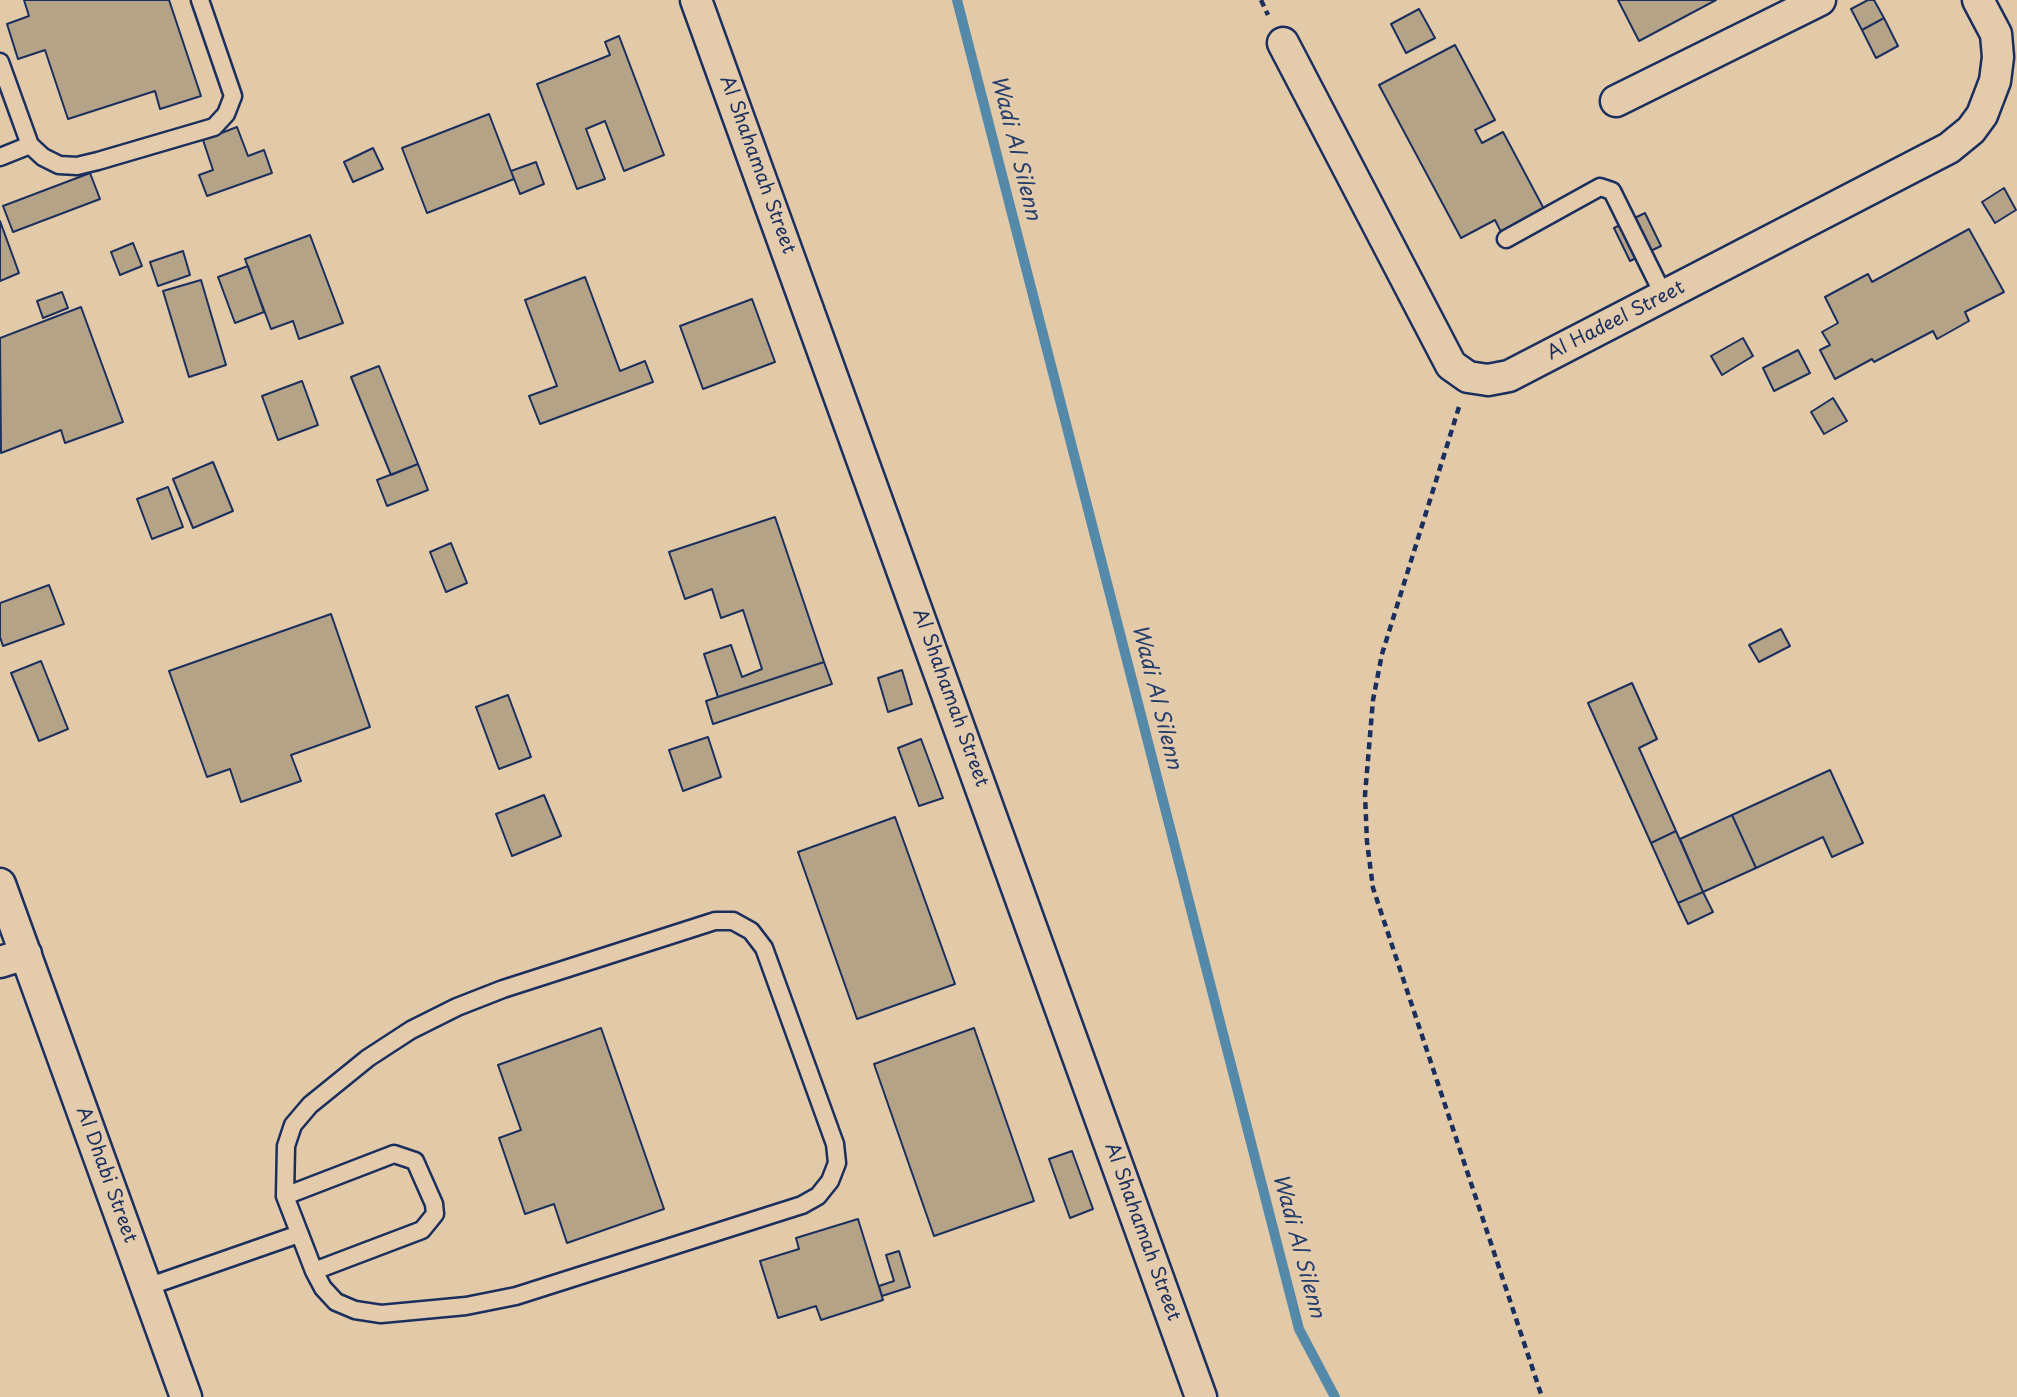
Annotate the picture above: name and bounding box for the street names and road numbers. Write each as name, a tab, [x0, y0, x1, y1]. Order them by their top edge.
street label: Al Shahamah Street	[714, 73, 800, 257]
street label: Al Hadeel Street	[1543, 276, 1689, 366]
street label: Al Shahamah Street	[907, 606, 993, 790]
street label: Al Dhabi Street	[71, 1104, 141, 1246]
street label: Al Shahamah Street	[1099, 1140, 1185, 1324]

